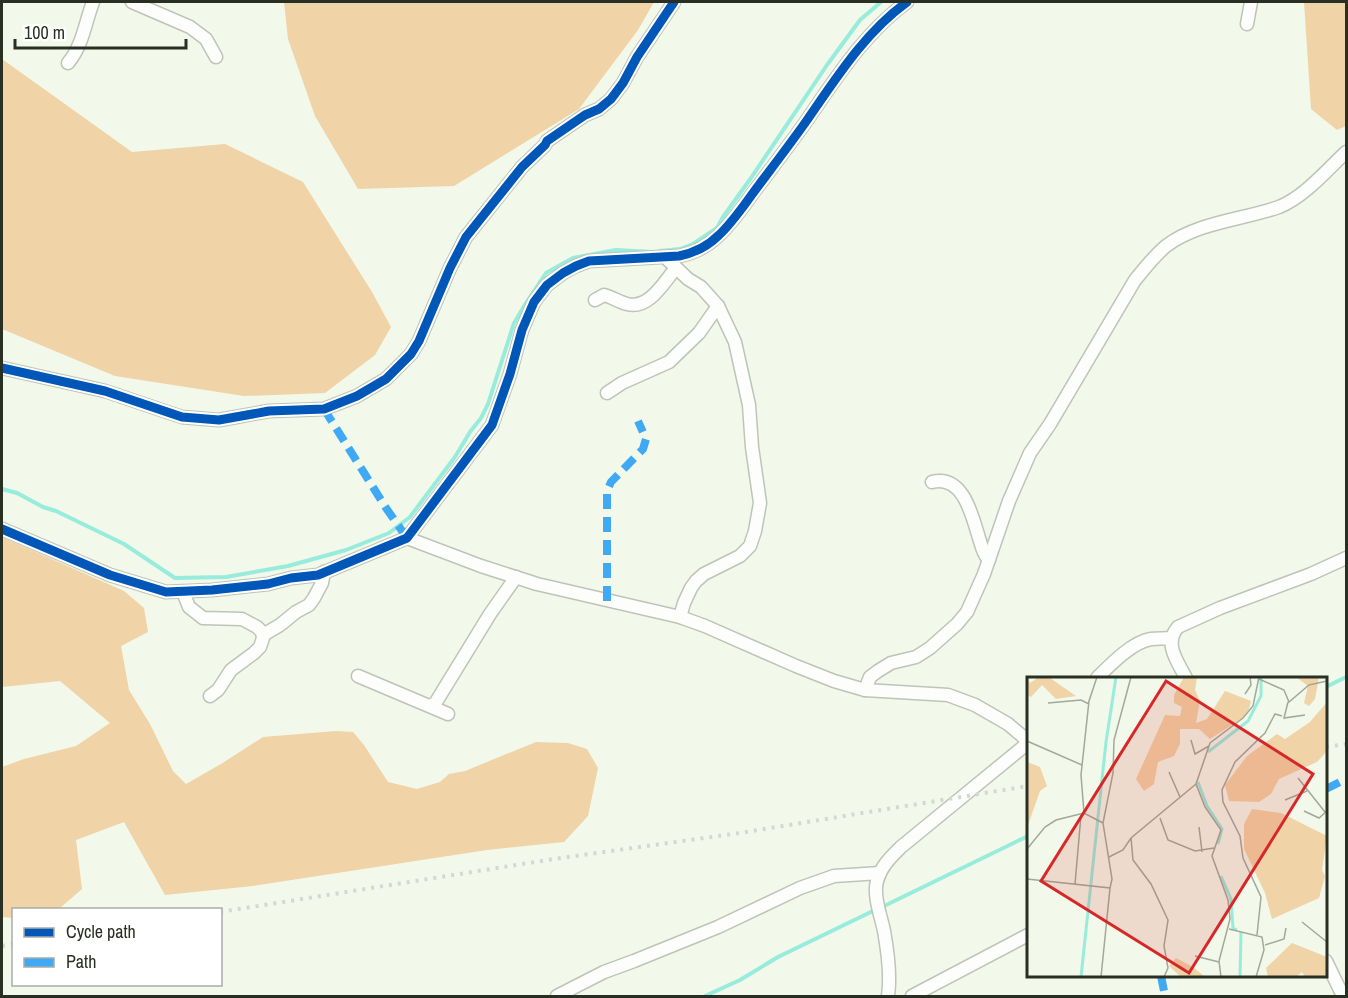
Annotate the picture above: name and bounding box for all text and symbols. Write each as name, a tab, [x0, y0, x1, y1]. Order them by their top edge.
scale bar	[15, 12, 186, 50]
text: 100 m	[24, 20, 65, 45]
inset map	[1027, 677, 1327, 977]
legend	[12, 908, 222, 986]
text: Cycle path	[66, 919, 136, 944]
text: Path	[66, 949, 96, 974]

